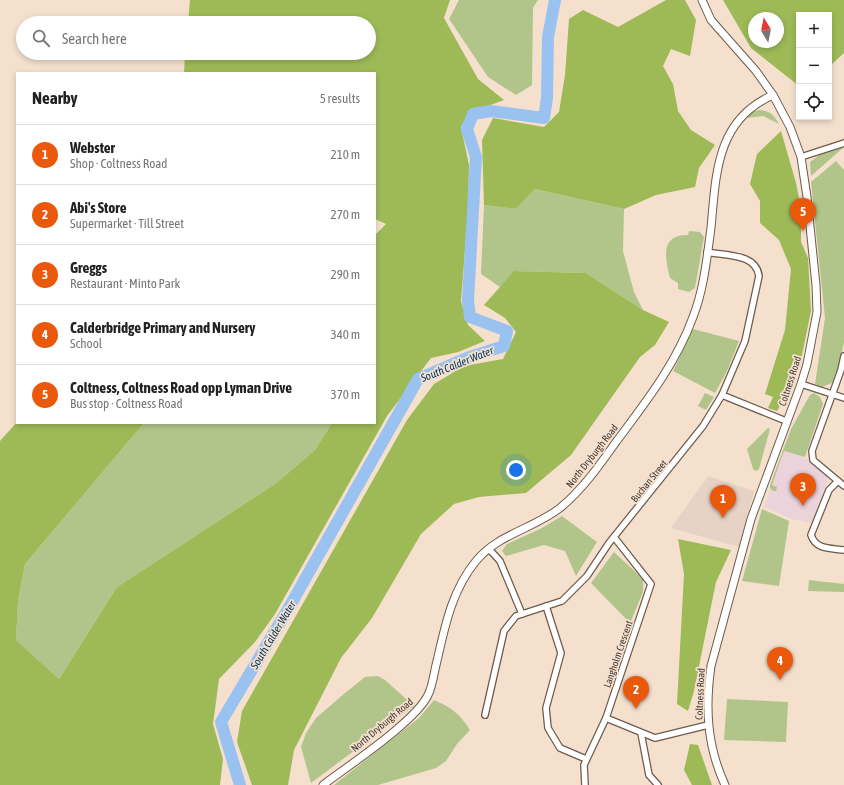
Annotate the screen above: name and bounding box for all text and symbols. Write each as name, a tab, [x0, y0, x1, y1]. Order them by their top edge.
north arrow	[748, 12, 784, 48]
map controls	[796, 12, 832, 120]
button: +	[796, 12, 832, 48]
search box	[16, 16, 376, 60]
icon: search	[30, 27, 52, 49]
text: Search here	[62, 30, 127, 47]
button: −	[796, 48, 832, 84]
button: locate	[796, 84, 832, 120]
text: Nearby	[32, 88, 78, 108]
text: 5 results	[320, 91, 360, 106]
text: Webster	[70, 139, 115, 156]
text: 1	[42, 147, 48, 162]
text: 210 m	[331, 147, 360, 162]
text: Shop · Coltness Road	[70, 156, 168, 171]
pin: 5	[790, 198, 816, 231]
text: Abi's Store	[70, 199, 126, 216]
text: 2	[42, 207, 48, 222]
text: 270 m	[331, 207, 360, 222]
text: Supermarket · Till Street	[70, 216, 184, 231]
text: Greggs	[70, 259, 107, 276]
text: 3	[42, 267, 48, 282]
text: 290 m	[331, 267, 360, 282]
text: Restaurant · Minto Park	[70, 276, 180, 291]
text: Calderbridge Primary and Nursery	[70, 319, 255, 336]
text: 4	[42, 327, 48, 342]
text: 340 m	[331, 327, 360, 342]
text: School	[70, 336, 102, 351]
water label: South Calder Water	[418, 344, 496, 384]
street label: Coltness Road	[777, 354, 803, 407]
text: Coltness, Coltness Road opp Lyman Drive	[70, 379, 292, 396]
text: 5	[42, 387, 48, 402]
text: 370 m	[331, 387, 360, 402]
text: Bus stop · Coltness Road	[70, 396, 183, 411]
street label: North Dryburgh Road	[564, 422, 620, 490]
street label: Buchan Street	[629, 458, 669, 504]
your location	[506, 460, 526, 480]
pin: 3	[790, 473, 816, 506]
pin: 1	[710, 485, 736, 518]
water label: South Calder Water	[248, 598, 298, 672]
street label: Langholm Crescent	[601, 619, 635, 689]
pin: 4	[767, 647, 793, 680]
street label: Coltness Road	[693, 668, 707, 720]
pin: 2	[623, 676, 649, 709]
street label: North Dryburgh Road	[349, 696, 415, 754]

